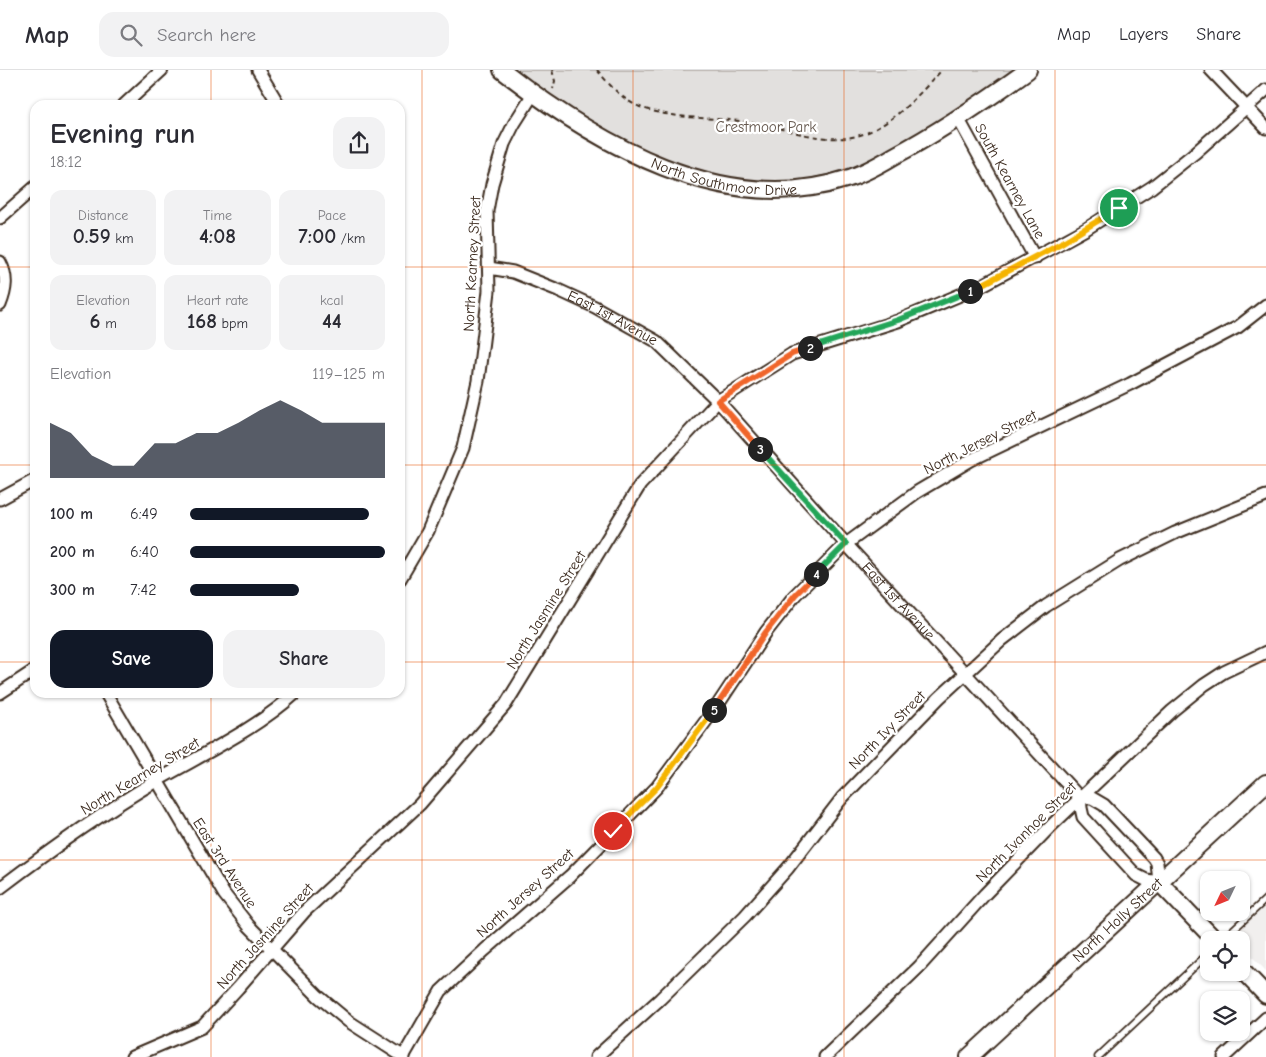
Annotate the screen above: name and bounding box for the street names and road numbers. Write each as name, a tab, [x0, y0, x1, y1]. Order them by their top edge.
street label: South Kearney Lane	[971, 120, 1049, 242]
street label: North Southmoor Drive	[649, 154, 798, 199]
street label: North Kearney Street	[459, 195, 485, 332]
street label: East 1st Avenue	[565, 287, 661, 349]
street label: North Jersey Street	[920, 405, 1040, 478]
street label: North Jasmine Street	[502, 547, 590, 672]
street label: East 1st Avenue	[858, 558, 939, 644]
street label: North Ivy Street	[845, 686, 930, 773]
street label: North Kearney Street	[77, 733, 203, 819]
street label: North Ivanhoe Street	[972, 777, 1081, 886]
street label: East 3rd Avenue	[189, 814, 261, 912]
street label: North Jersey Street	[473, 844, 578, 941]
street label: North Holly Street	[1069, 874, 1167, 966]
street label: North Jasmine Street	[213, 879, 318, 993]

